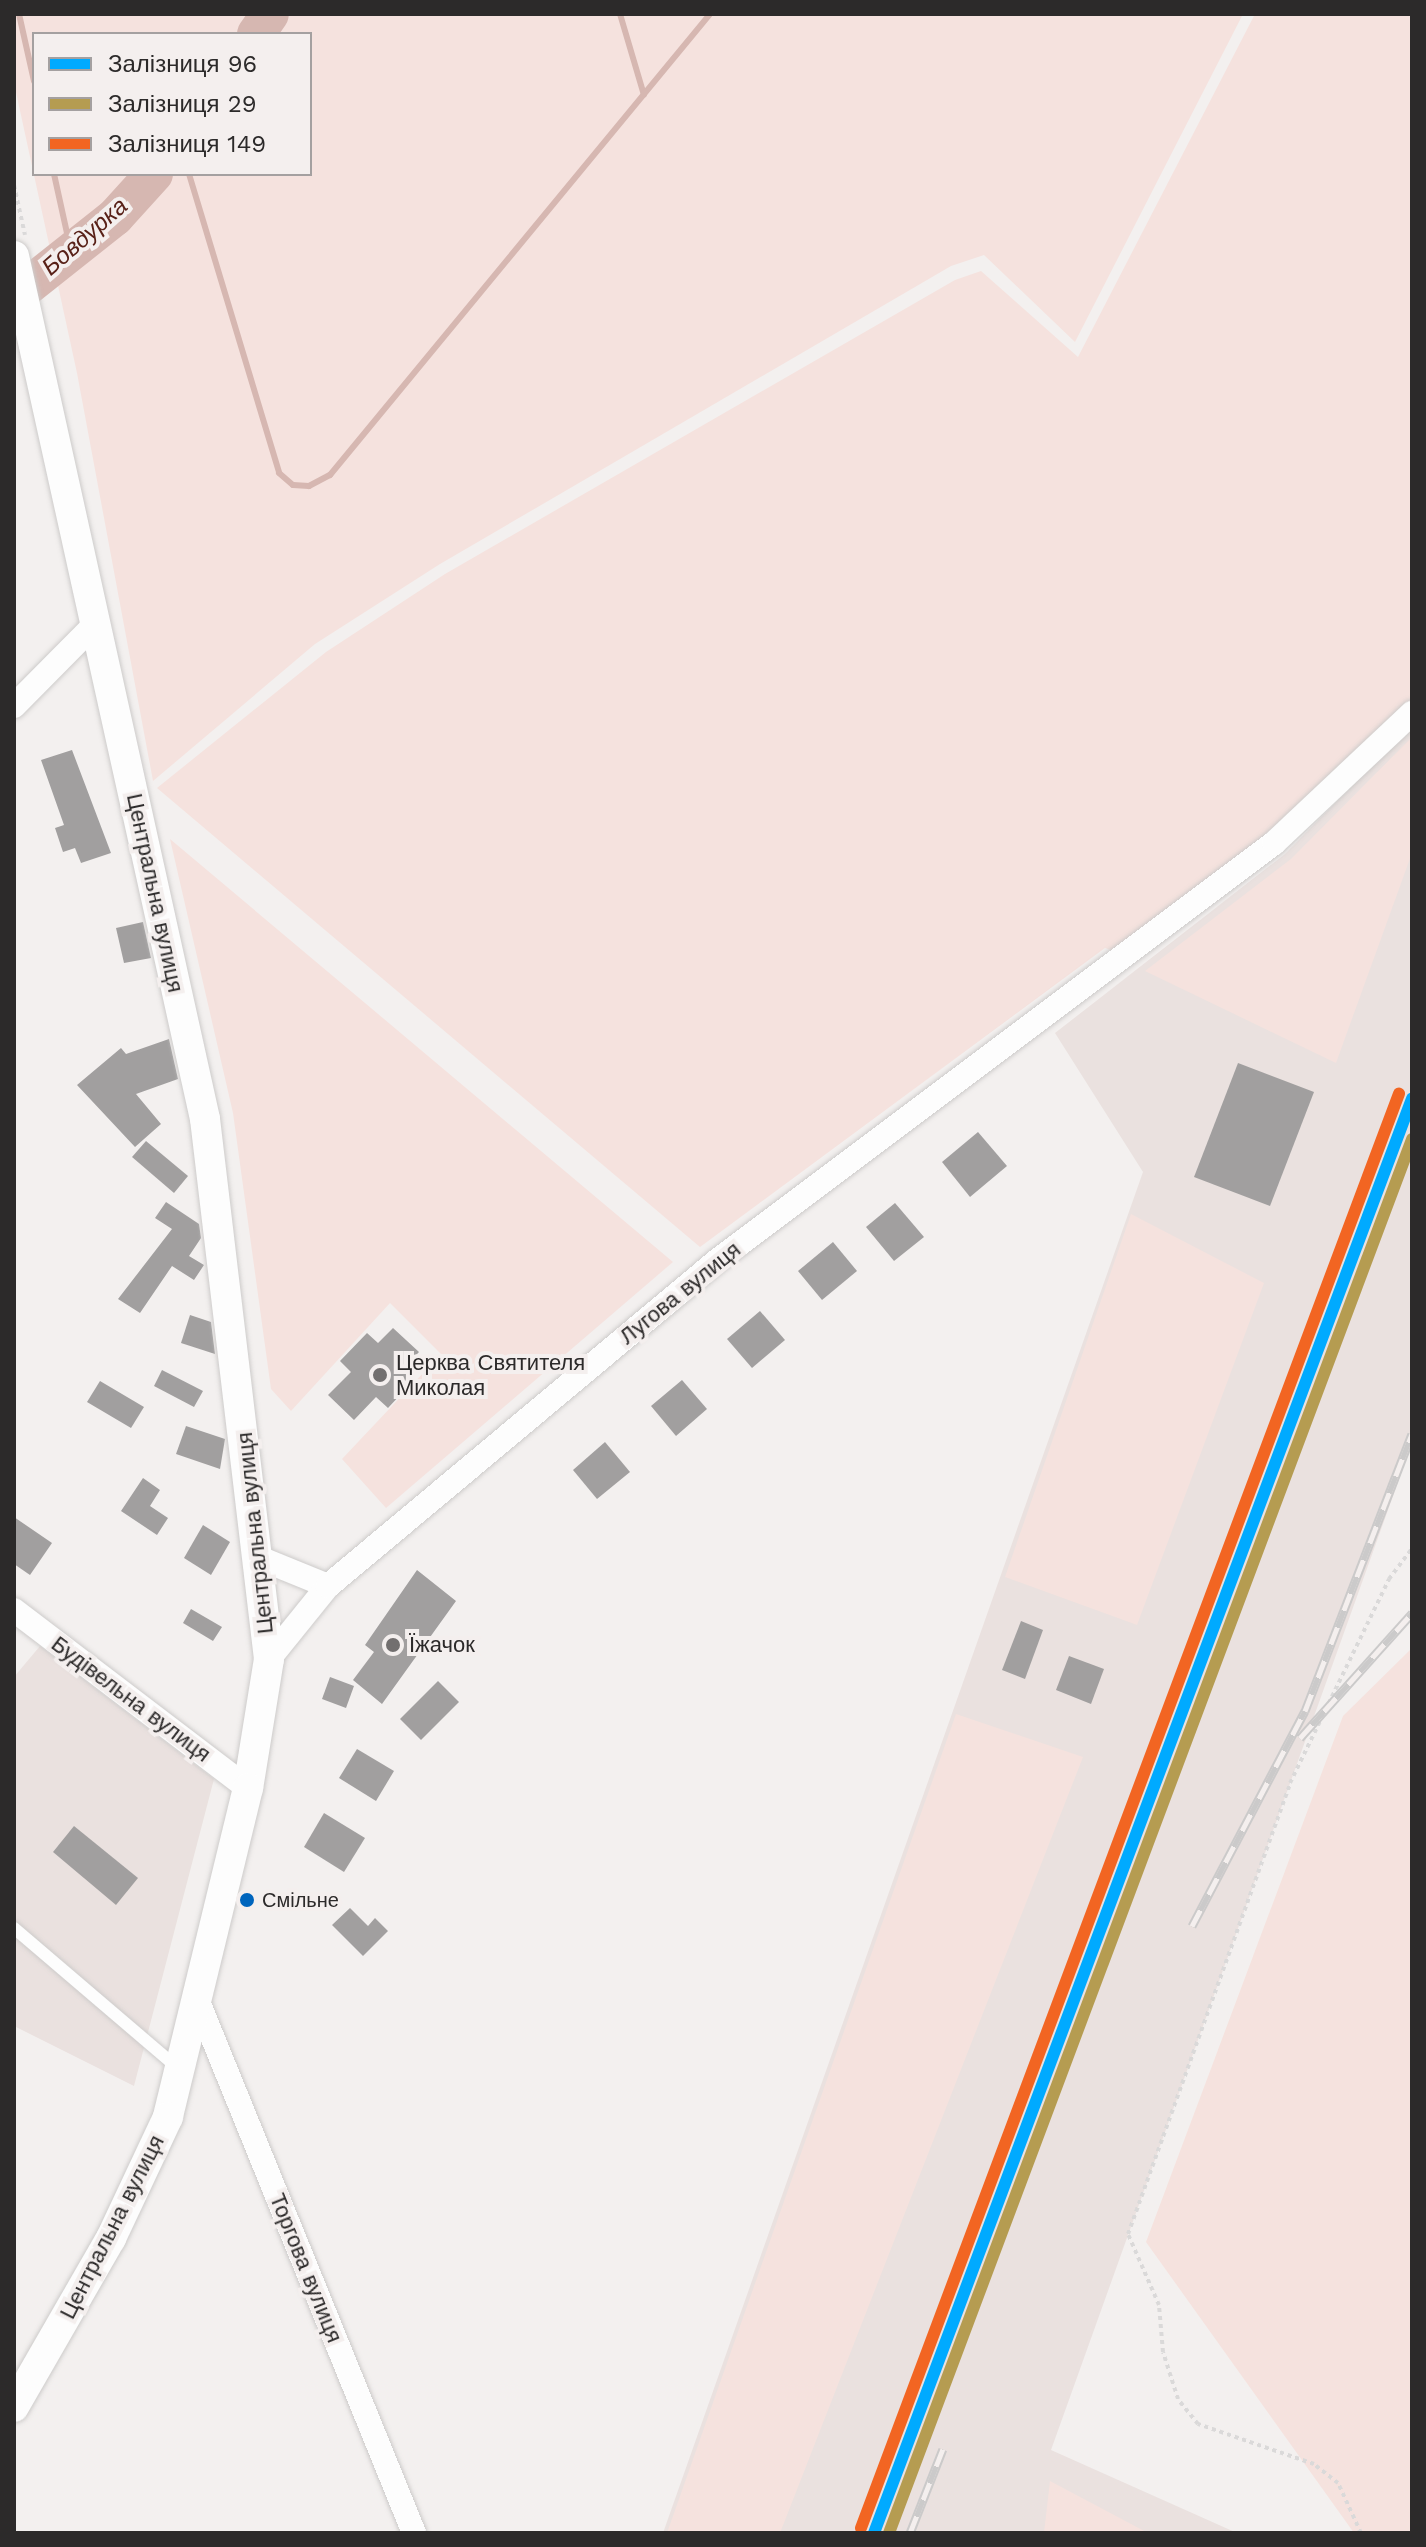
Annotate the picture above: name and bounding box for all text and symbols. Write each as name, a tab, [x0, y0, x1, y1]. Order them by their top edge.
legend	[32, 32, 312, 176]
text: Залізниця 96	[108, 50, 257, 78]
text: Залізниця 29	[108, 90, 257, 118]
text: Залізниця 149	[108, 130, 266, 158]
water label: Бовдурка	[36, 192, 134, 282]
street label: Центральна вулиця	[121, 791, 189, 995]
street label: Лугова вулиця	[614, 1236, 746, 1350]
place label: Церква Святителя Миколая	[396, 1349, 585, 1400]
marker: Церква Святителя Миколая	[371, 1366, 389, 1384]
street label: Центральна вулиця	[231, 1431, 279, 1635]
street label: Будівельна вулиця	[46, 1631, 216, 1767]
place label: Їжачок	[409, 1632, 475, 1658]
marker: Їжачок	[384, 1636, 402, 1654]
place label: Смільне	[262, 1888, 339, 1912]
marker: Смільне	[239, 1892, 255, 1908]
street label: Центральна вулиця	[54, 2131, 170, 2323]
street label: Торгова вулиця	[264, 2190, 348, 2346]

